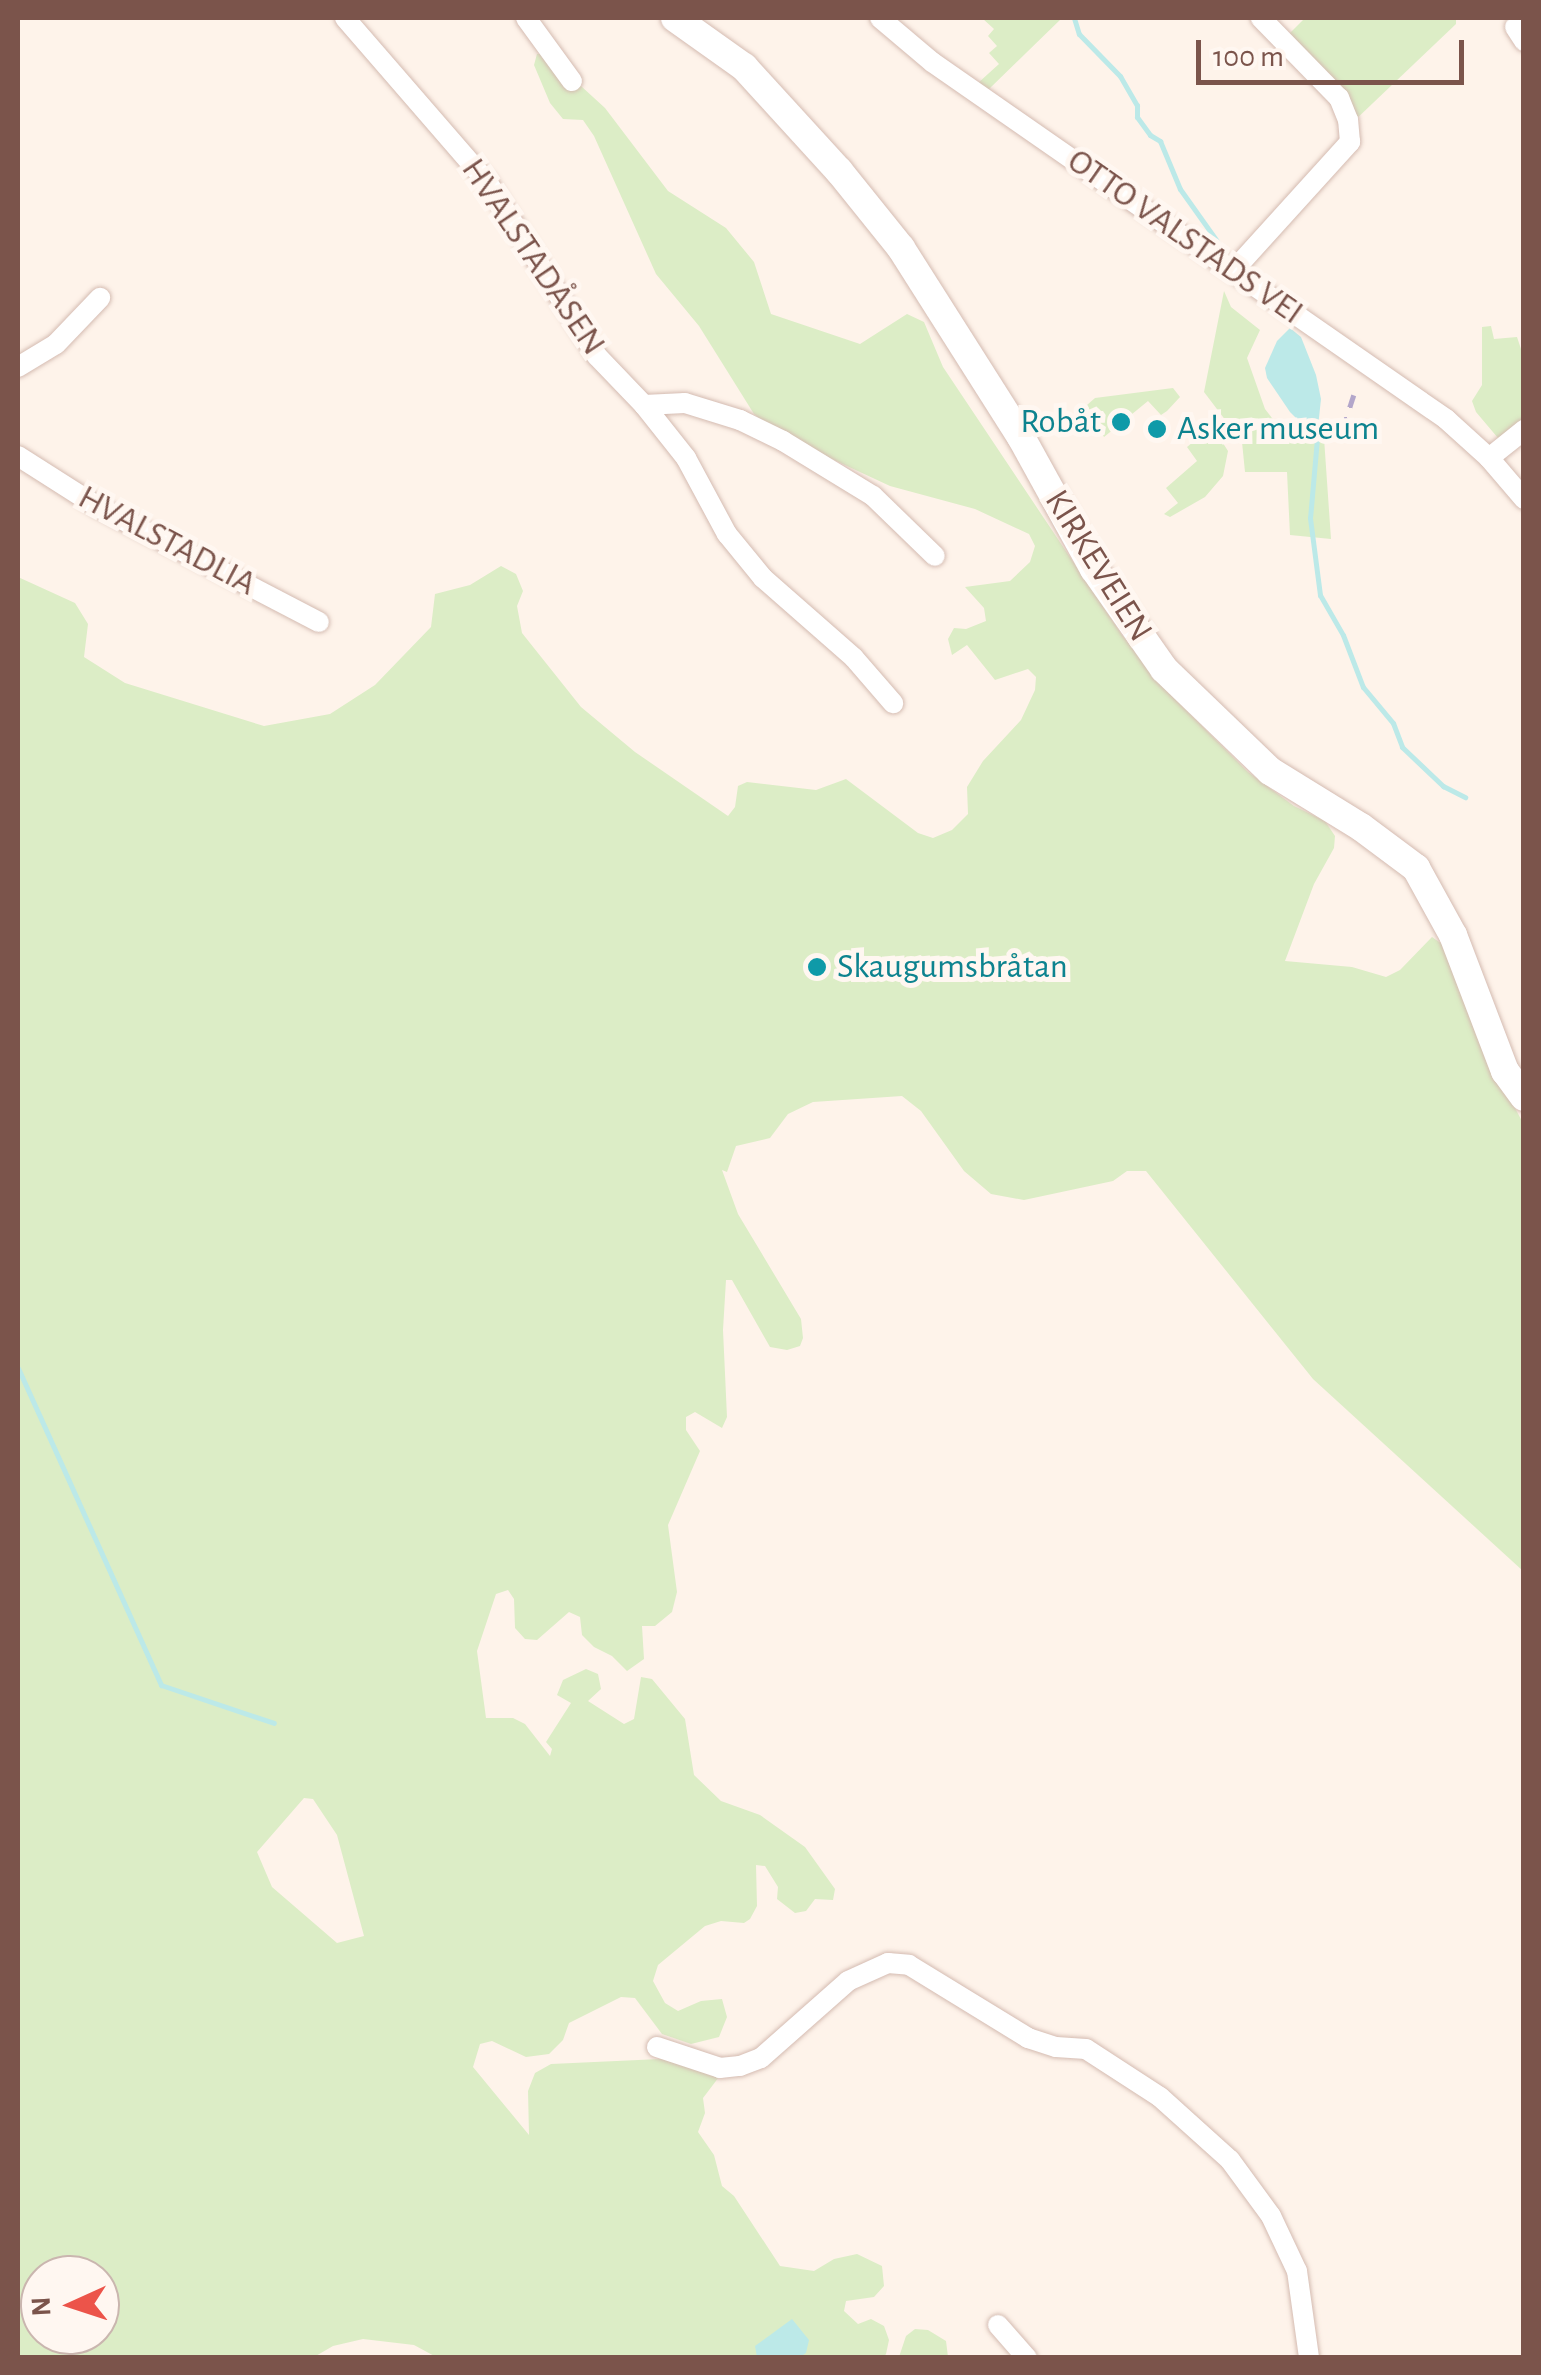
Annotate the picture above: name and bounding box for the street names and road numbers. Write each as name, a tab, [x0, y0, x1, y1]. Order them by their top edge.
street label: OTTO VALSTADS VEI	[1059, 140, 1311, 334]
street label: HVALSTADÅSEN	[452, 151, 614, 363]
street label: HVALSTADLIA	[71, 477, 263, 605]
street label: KIRKEVEIEN	[1035, 482, 1161, 650]

